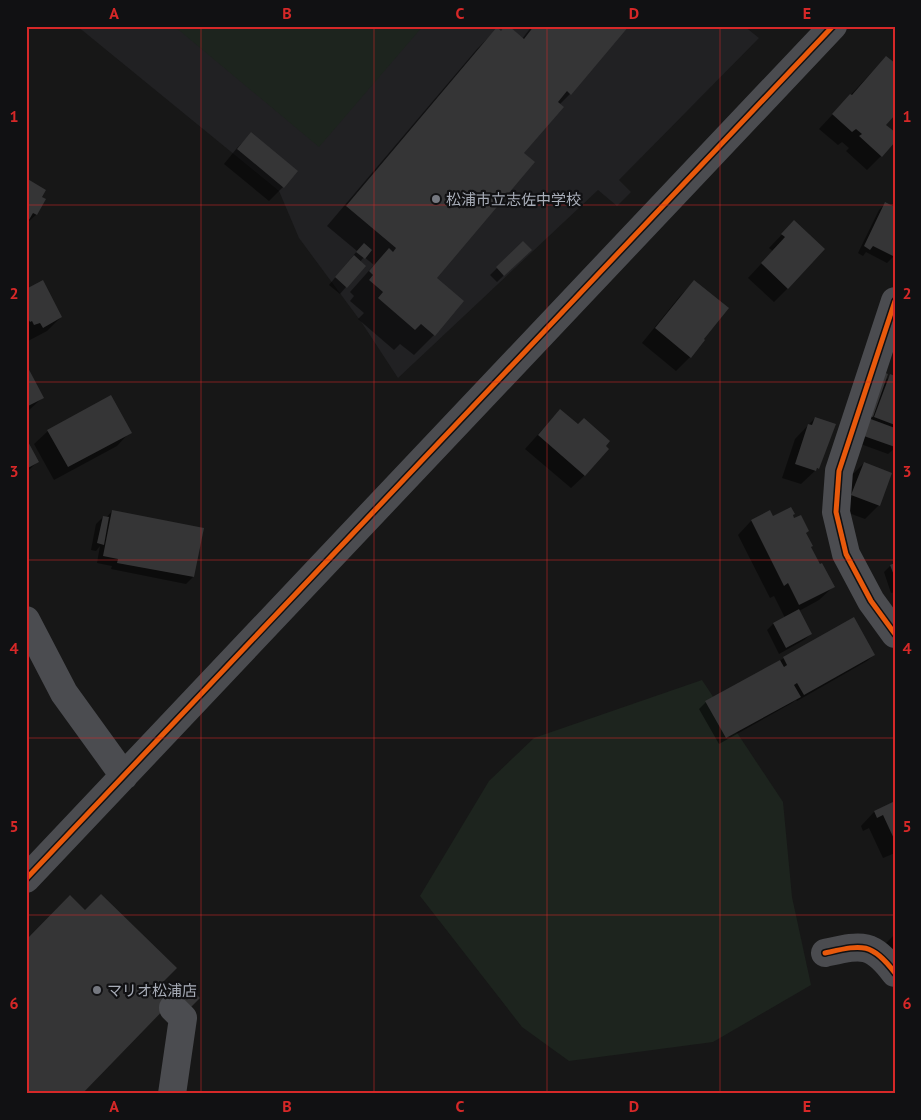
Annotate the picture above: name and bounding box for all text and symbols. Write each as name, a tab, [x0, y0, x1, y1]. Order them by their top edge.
text: A	[109, 3, 119, 23]
text: B	[282, 3, 292, 23]
text: C	[456, 3, 465, 23]
text: D	[629, 3, 639, 23]
text: E	[803, 3, 811, 23]
text: 1	[9, 106, 19, 126]
text: 1	[902, 106, 912, 126]
place label: 松浦市立志佐中学校	[446, 190, 581, 209]
marker: 松浦市立志佐中学校	[430, 193, 442, 205]
text: 2	[9, 283, 19, 303]
text: 2	[902, 283, 912, 303]
text: 3	[9, 461, 19, 481]
text: 3	[902, 461, 912, 481]
text: 4	[9, 638, 19, 658]
text: 4	[902, 638, 912, 658]
text: 5	[9, 816, 19, 836]
text: 5	[902, 816, 912, 836]
place label: マリオ松浦店	[107, 981, 197, 1000]
marker: マリオ松浦店	[91, 984, 103, 996]
text: 6	[9, 993, 19, 1013]
text: 6	[902, 993, 912, 1013]
text: A	[109, 1096, 119, 1116]
text: B	[282, 1096, 292, 1116]
text: C	[456, 1096, 465, 1116]
text: D	[629, 1096, 639, 1116]
text: E	[803, 1096, 811, 1116]

